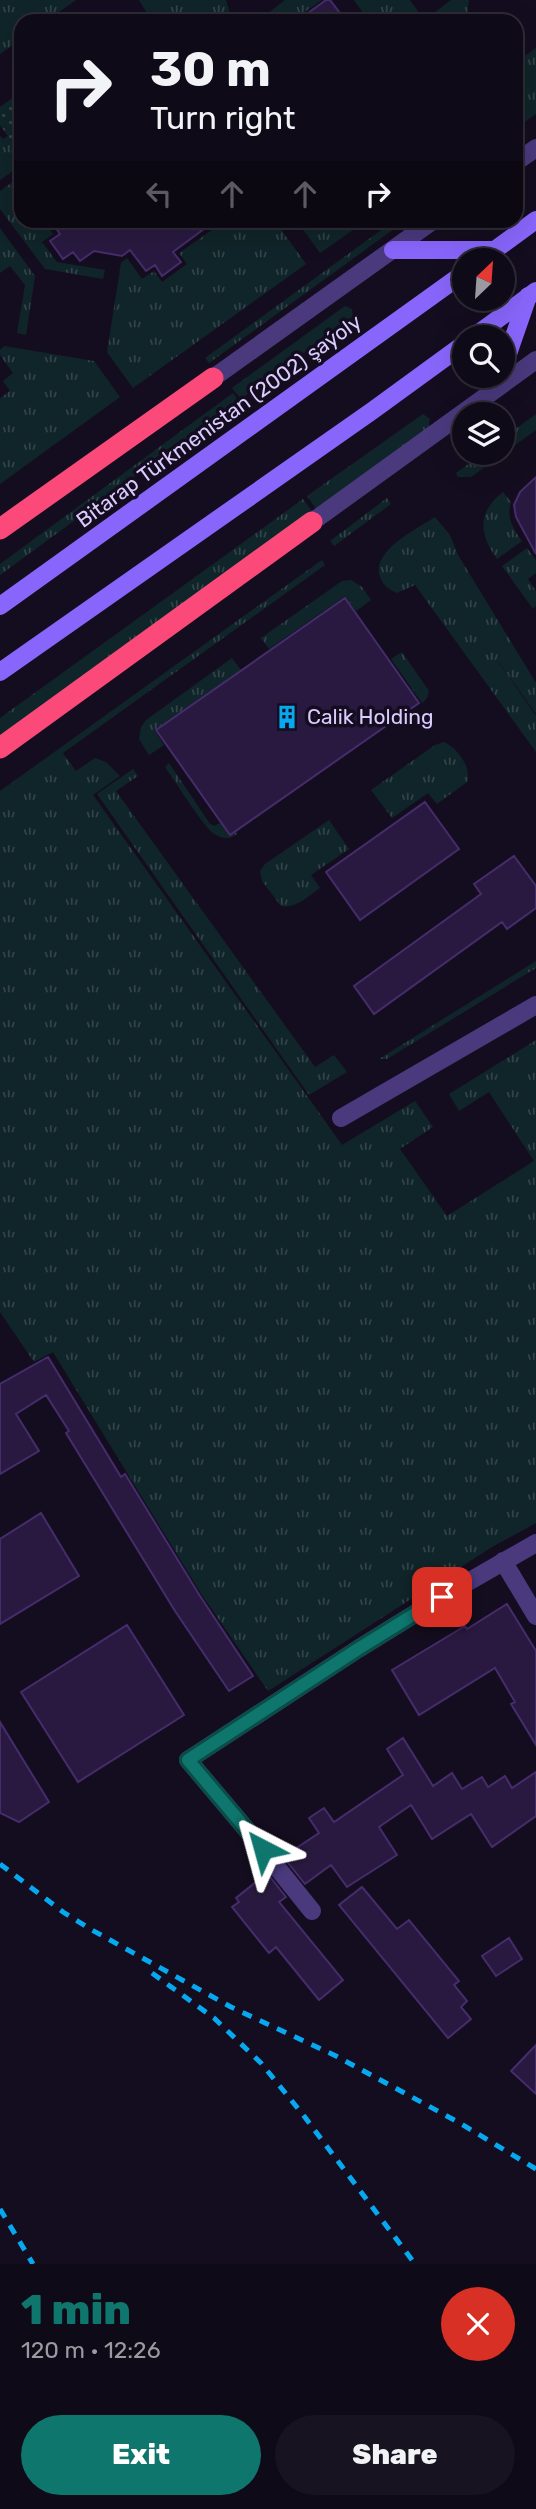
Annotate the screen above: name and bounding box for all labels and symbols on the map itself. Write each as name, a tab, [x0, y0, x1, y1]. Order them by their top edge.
north arrow	[452, 248, 514, 312]
street label: Bitarap Türkmenistan (2002) şaýoly	[71, 309, 366, 532]
building icon: Calik Holding	[273, 703, 301, 731]
place label: Calik Holding	[307, 704, 434, 729]
pin	[412, 1567, 472, 1627]
position arrow	[226, 1812, 300, 1886]

